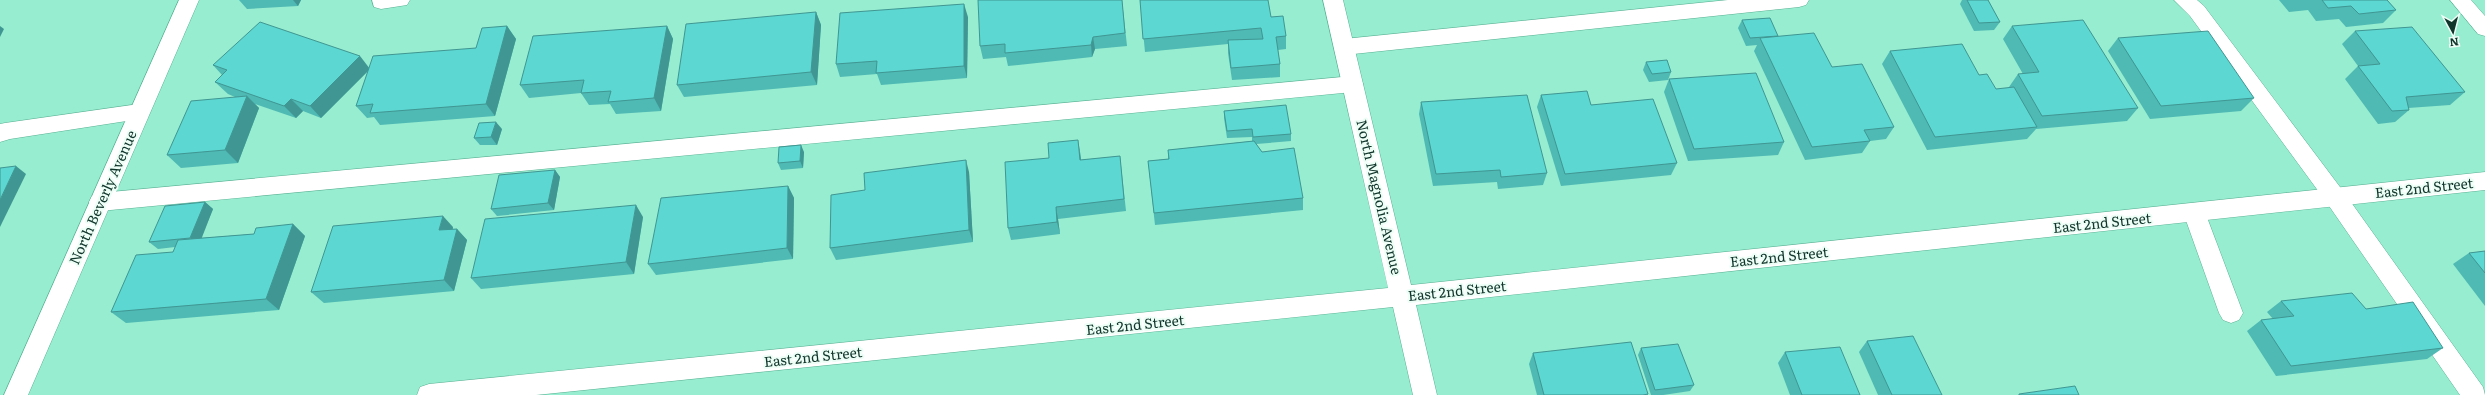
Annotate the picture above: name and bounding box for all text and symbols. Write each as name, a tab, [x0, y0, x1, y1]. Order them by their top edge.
north arrow	[2433, 12, 2473, 52]
text: N	[2449, 34, 2460, 51]
street label: North Magnolia Avenue	[1352, 118, 1408, 276]
street label: North Beverly Avenue	[63, 127, 141, 267]
street label: East 2nd Street	[2374, 172, 2474, 202]
street label: East 2nd Street	[2052, 207, 2152, 237]
street label: East 2nd Street	[1729, 241, 1829, 271]
street label: East 2nd Street	[1407, 275, 1507, 305]
street label: East 2nd Street	[1085, 309, 1185, 339]
street label: East 2nd Street	[763, 341, 863, 371]

